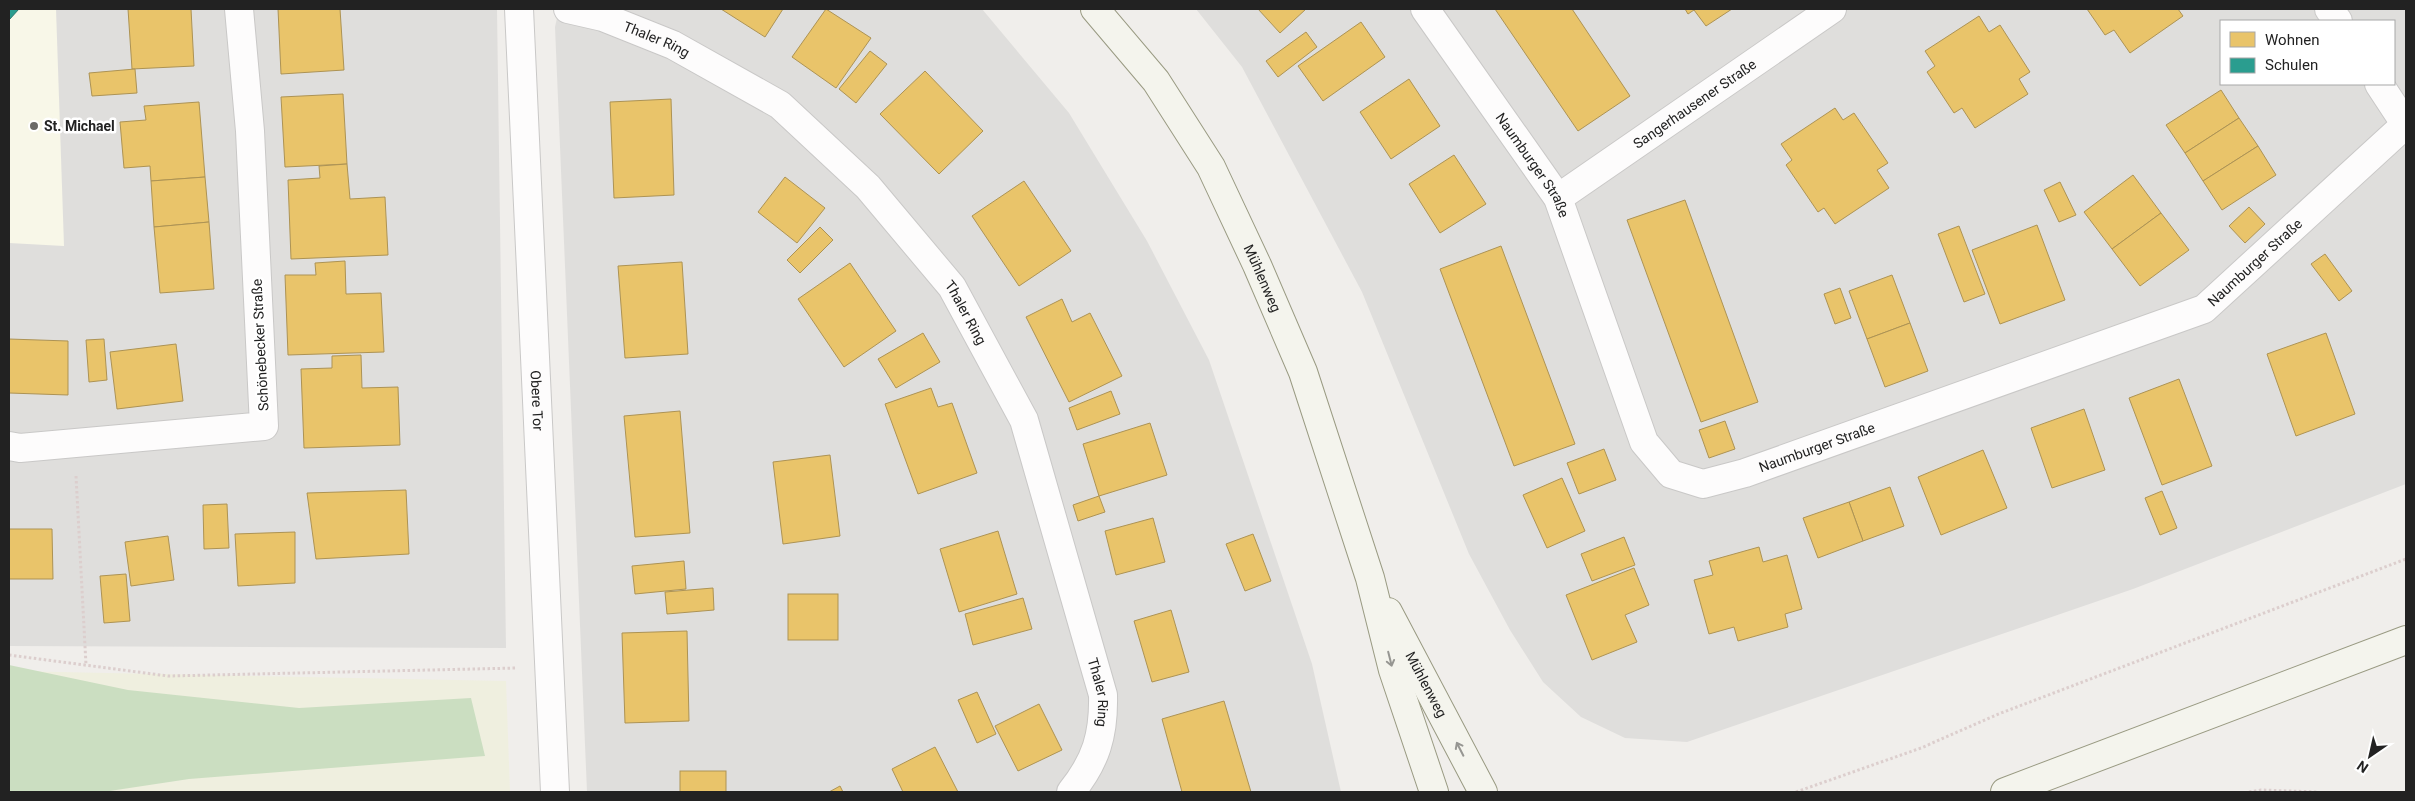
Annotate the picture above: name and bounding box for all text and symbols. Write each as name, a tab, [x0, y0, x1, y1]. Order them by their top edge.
street label: Thaler Ring	[621, 18, 693, 61]
legend	[2220, 20, 2395, 85]
text: Wohnen	[2265, 31, 2319, 49]
street label: Sangerhausener Straße	[1630, 56, 1759, 152]
text: Schulen	[2265, 56, 2318, 74]
street label: Naumburger Straße	[1493, 110, 1572, 220]
place label: St. Michael	[44, 118, 115, 134]
marker: St. Michael	[28, 120, 40, 132]
street label: Naumburger Straße	[2204, 215, 2305, 310]
street label: Mühlenweg	[1241, 242, 1284, 314]
street label: Thaler Ring	[942, 277, 990, 347]
street label: Schönebecker Straße	[249, 278, 271, 412]
street label: Obere Tor	[528, 370, 546, 431]
street label: Naumburger Straße	[1757, 419, 1877, 475]
street label: Mühlenweg	[1402, 649, 1450, 720]
one-way arrow	[1386, 651, 1395, 667]
street label: Thaler Ring	[1085, 656, 1111, 728]
north arrow	[2345, 731, 2395, 781]
one-way arrow	[1455, 742, 1464, 757]
text: N	[2354, 757, 2371, 776]

